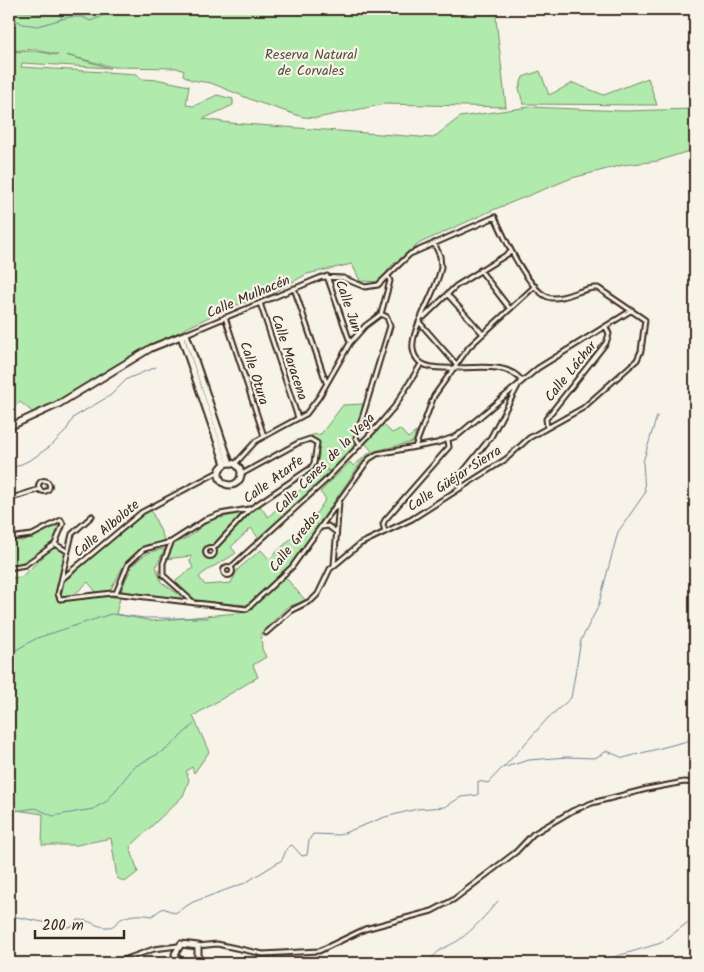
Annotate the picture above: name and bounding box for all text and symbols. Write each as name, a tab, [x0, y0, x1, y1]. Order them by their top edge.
park label: Reserva Natural de Corvales	[265, 44, 358, 82]
street label: Calle Mulhacén	[203, 269, 294, 324]
street label: Calle Jun	[329, 277, 367, 336]
street label: Calle Maracena	[265, 312, 313, 403]
street label: Calle Láchar	[539, 335, 603, 407]
street label: Calle Otura	[233, 339, 275, 408]
street label: Calle Cenes de la Vega	[269, 408, 380, 519]
street label: Calle Güéjar Sierra	[403, 440, 506, 518]
street label: Calle Atarfe	[239, 450, 309, 509]
street label: Calle Albolote	[69, 494, 145, 563]
street label: Calle Gredos	[264, 506, 326, 577]
scale bar	[35, 907, 124, 939]
text: 200 m	[42, 914, 84, 938]

